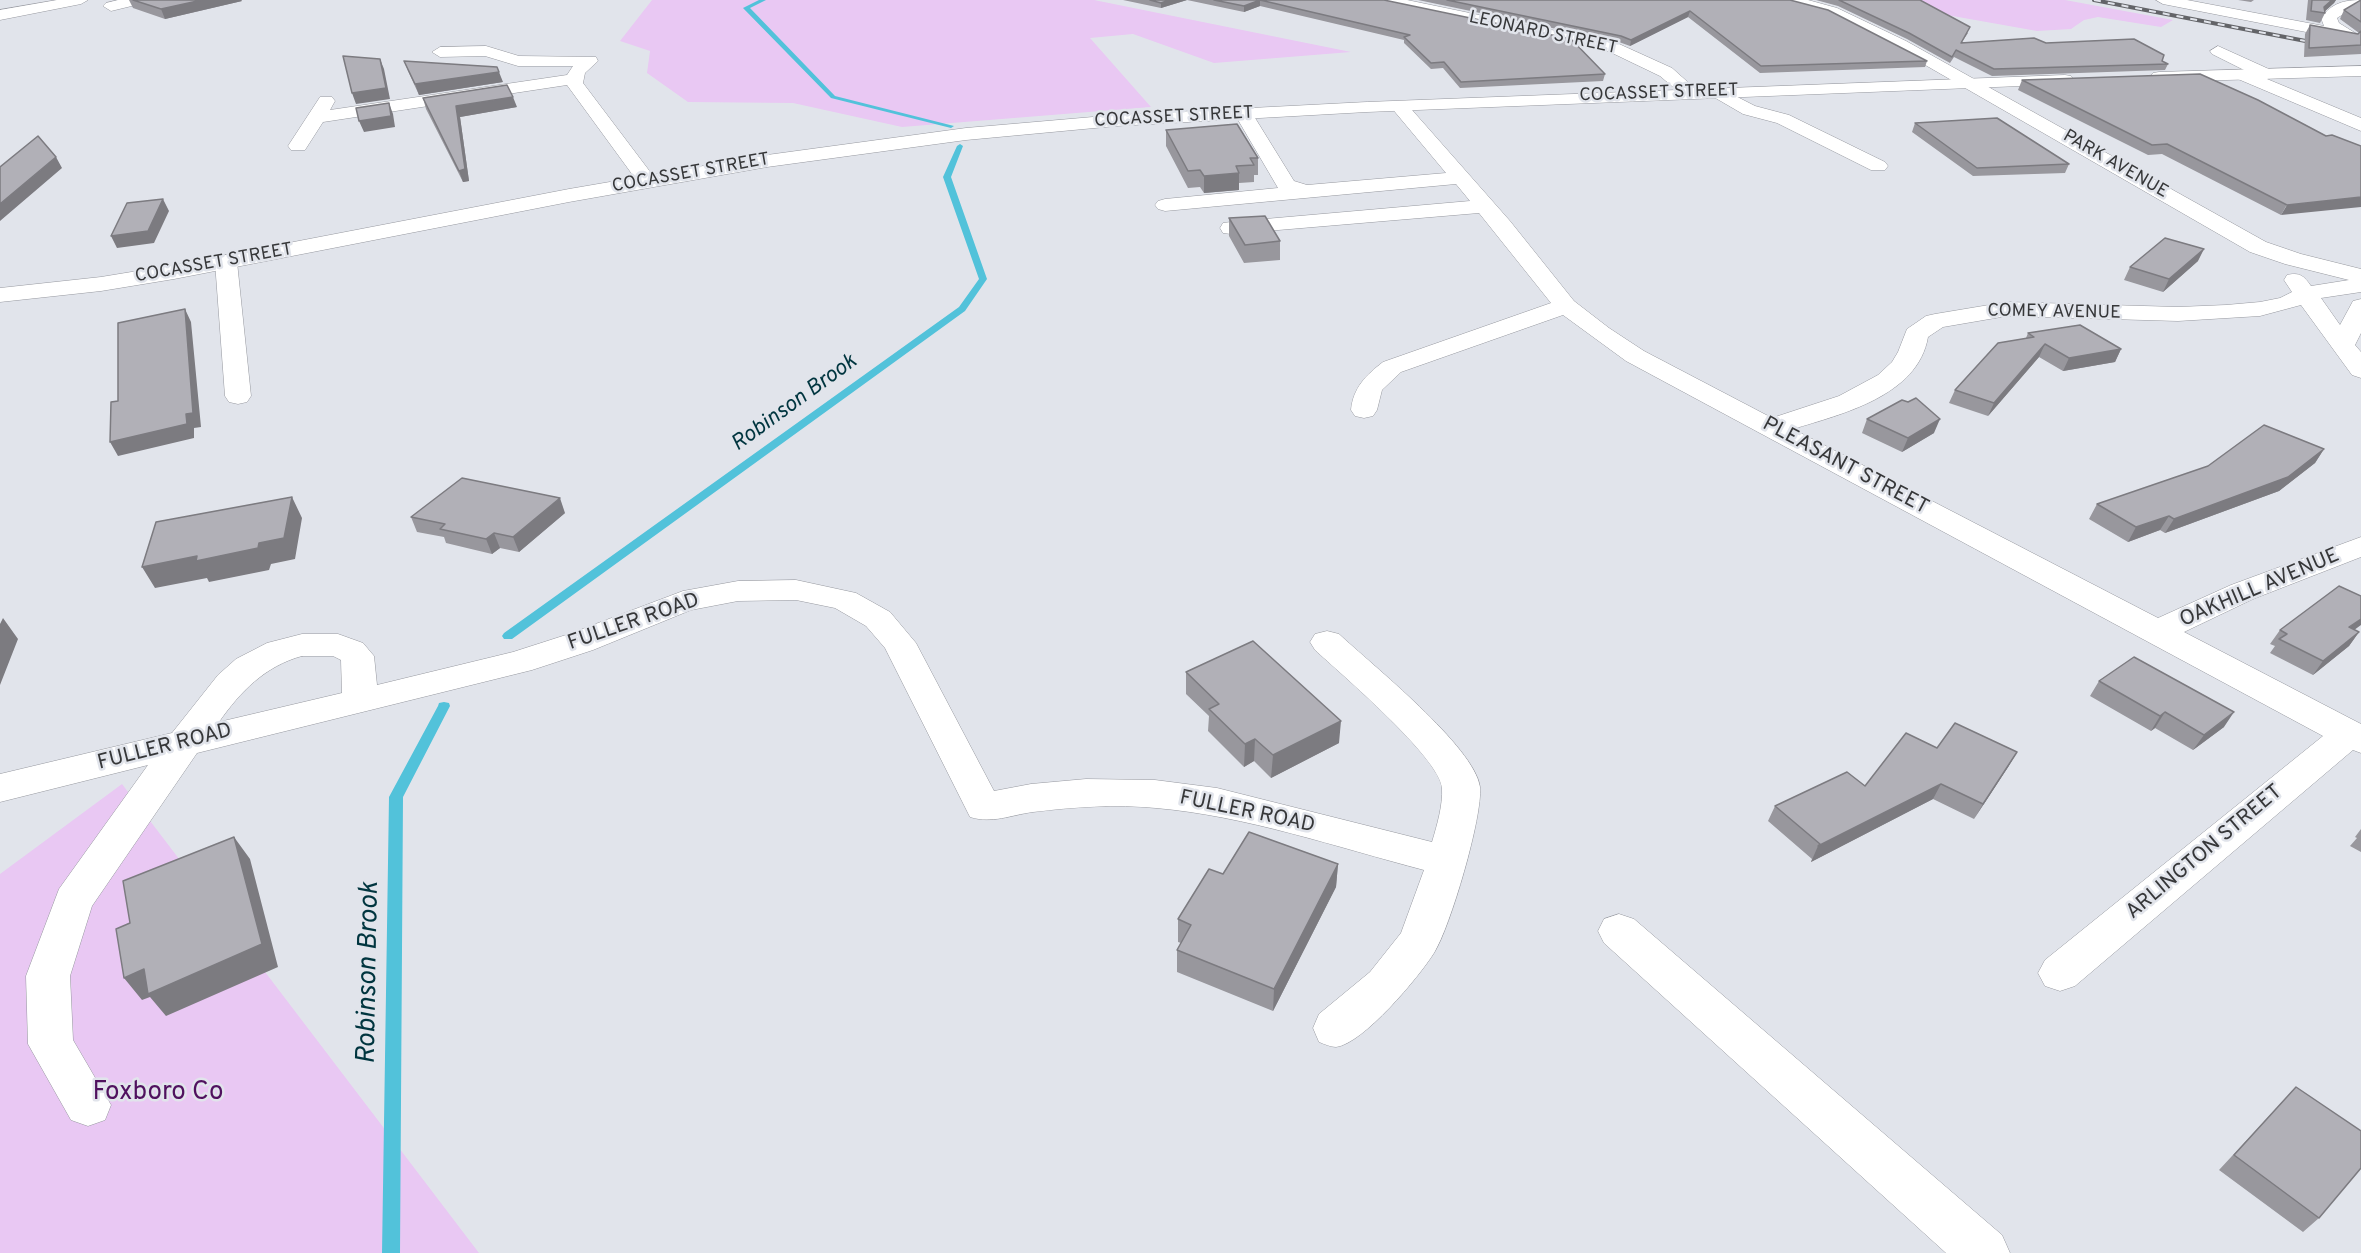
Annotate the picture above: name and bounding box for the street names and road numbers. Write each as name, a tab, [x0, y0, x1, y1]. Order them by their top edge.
street label: LEONARD STREET	[1467, 8, 1619, 60]
street label: COCASSET STREET	[1579, 80, 1739, 108]
street label: COCASSET STREET	[1094, 103, 1254, 133]
street label: PARK AVENUE	[2059, 126, 2171, 204]
street label: COCASSET STREET	[611, 150, 771, 198]
street label: COCASSET STREET	[134, 240, 294, 288]
street label: COMEY AVENUE	[1987, 301, 2121, 325]
street label: PLEASANT STREET	[1758, 412, 1932, 522]
street label: OAKHILL AVENUE	[2176, 544, 2344, 634]
street label: FULLER ROAD	[565, 589, 703, 657]
street label: FULLER ROAD	[95, 719, 235, 777]
street label: ARLINGTON STREET	[2122, 780, 2288, 926]
street label: FULLER ROAD	[1177, 786, 1317, 840]

